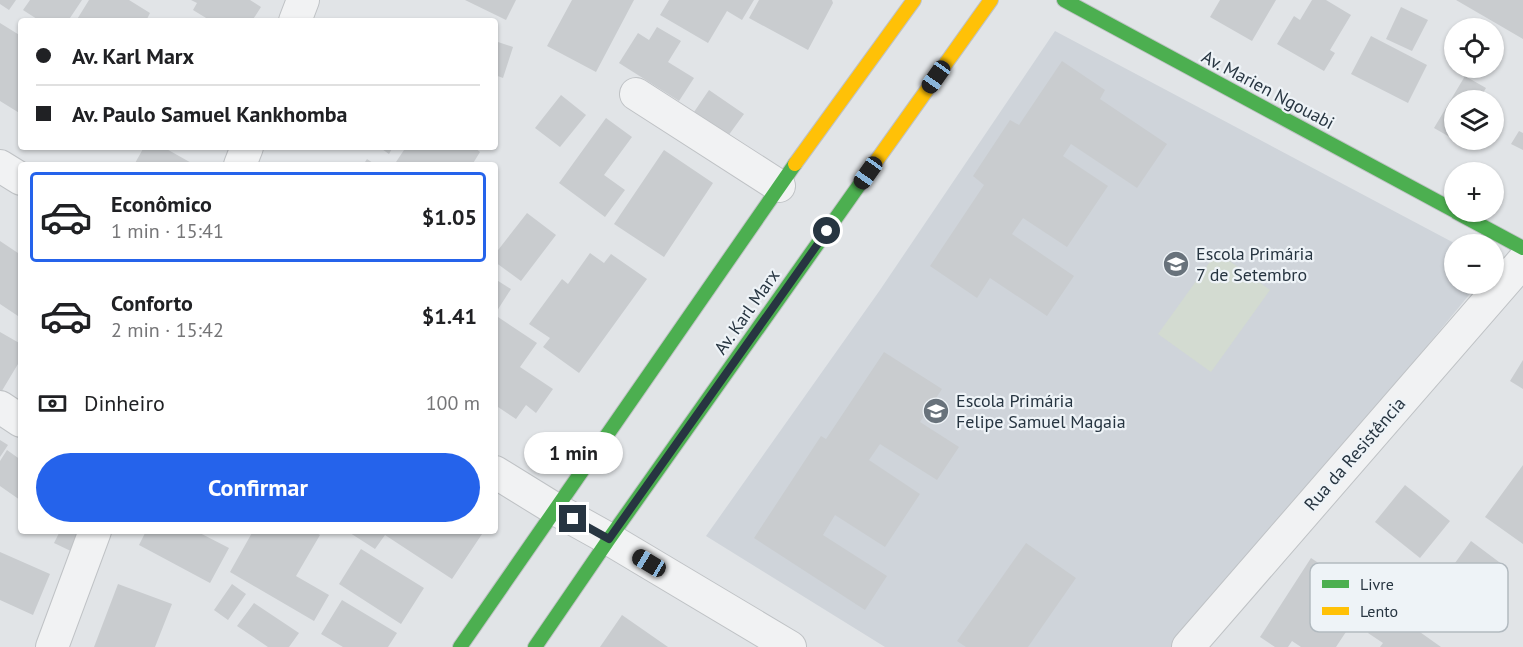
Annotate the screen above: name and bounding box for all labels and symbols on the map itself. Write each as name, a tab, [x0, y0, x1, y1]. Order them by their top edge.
street label: Av. Marien Ngouabi	[1198, 45, 1339, 134]
car	[918, 57, 954, 97]
car	[850, 153, 886, 193]
route start	[813, 217, 840, 244]
place label: Escola Primária 7 de Setembro	[1196, 242, 1313, 286]
school or university icon: Escola Primária 7 de Setembro	[1161, 249, 1191, 279]
street label: Av. Karl Marx	[709, 265, 784, 359]
place label: Escola Primária Felipe Samuel Magaia	[956, 389, 1126, 433]
street label: Rua da Resistência	[1299, 392, 1410, 515]
school or university icon: Escola Primária Felipe Samuel Magaia	[921, 396, 951, 426]
callout: 1 min	[524, 432, 622, 474]
route end	[559, 505, 586, 532]
car	[629, 546, 669, 580]
legend	[1310, 563, 1508, 632]
text: Livre	[1360, 574, 1394, 594]
text: Lento	[1360, 601, 1398, 621]

